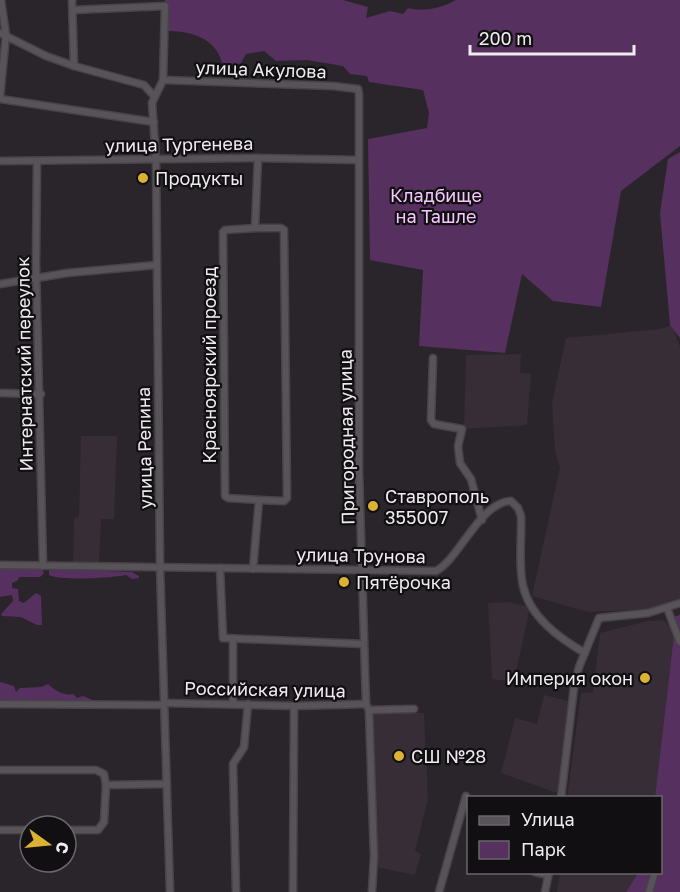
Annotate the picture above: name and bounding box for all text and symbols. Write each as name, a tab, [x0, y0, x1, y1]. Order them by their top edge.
scale bar	[470, 18, 634, 56]
text: 200 m	[479, 27, 532, 49]
street label: улица Акулова	[195, 56, 327, 82]
street label: улица Тургенева	[105, 132, 253, 156]
place label: Продукты	[155, 167, 243, 189]
marker: Продукты	[136, 171, 150, 185]
park label: Кладбище на Ташле	[390, 184, 482, 227]
street label: Интернатский переулок	[11, 256, 37, 472]
street label: Красноярский проезд	[198, 266, 220, 463]
street label: Пригородная улица	[333, 349, 359, 525]
street label: улица Репина	[132, 387, 156, 509]
place label: Ставрополь 355007	[385, 485, 489, 528]
marker: Ставрополь 355007	[366, 499, 380, 513]
street label: улица Трунова	[296, 543, 426, 567]
place label: Пятёрочка	[356, 571, 451, 593]
marker: Пятёрочка	[337, 575, 351, 589]
place label: Империя окон	[506, 667, 633, 689]
marker: Империя окон	[638, 671, 652, 685]
street label: Российская улица	[184, 677, 346, 701]
place label: СШ №28	[411, 745, 486, 767]
marker: СШ №28	[392, 749, 406, 763]
legend	[467, 796, 662, 874]
text: Улица	[521, 808, 575, 830]
north arrow	[18, 814, 78, 874]
text: Парк	[521, 838, 566, 860]
text: С	[51, 840, 74, 856]

